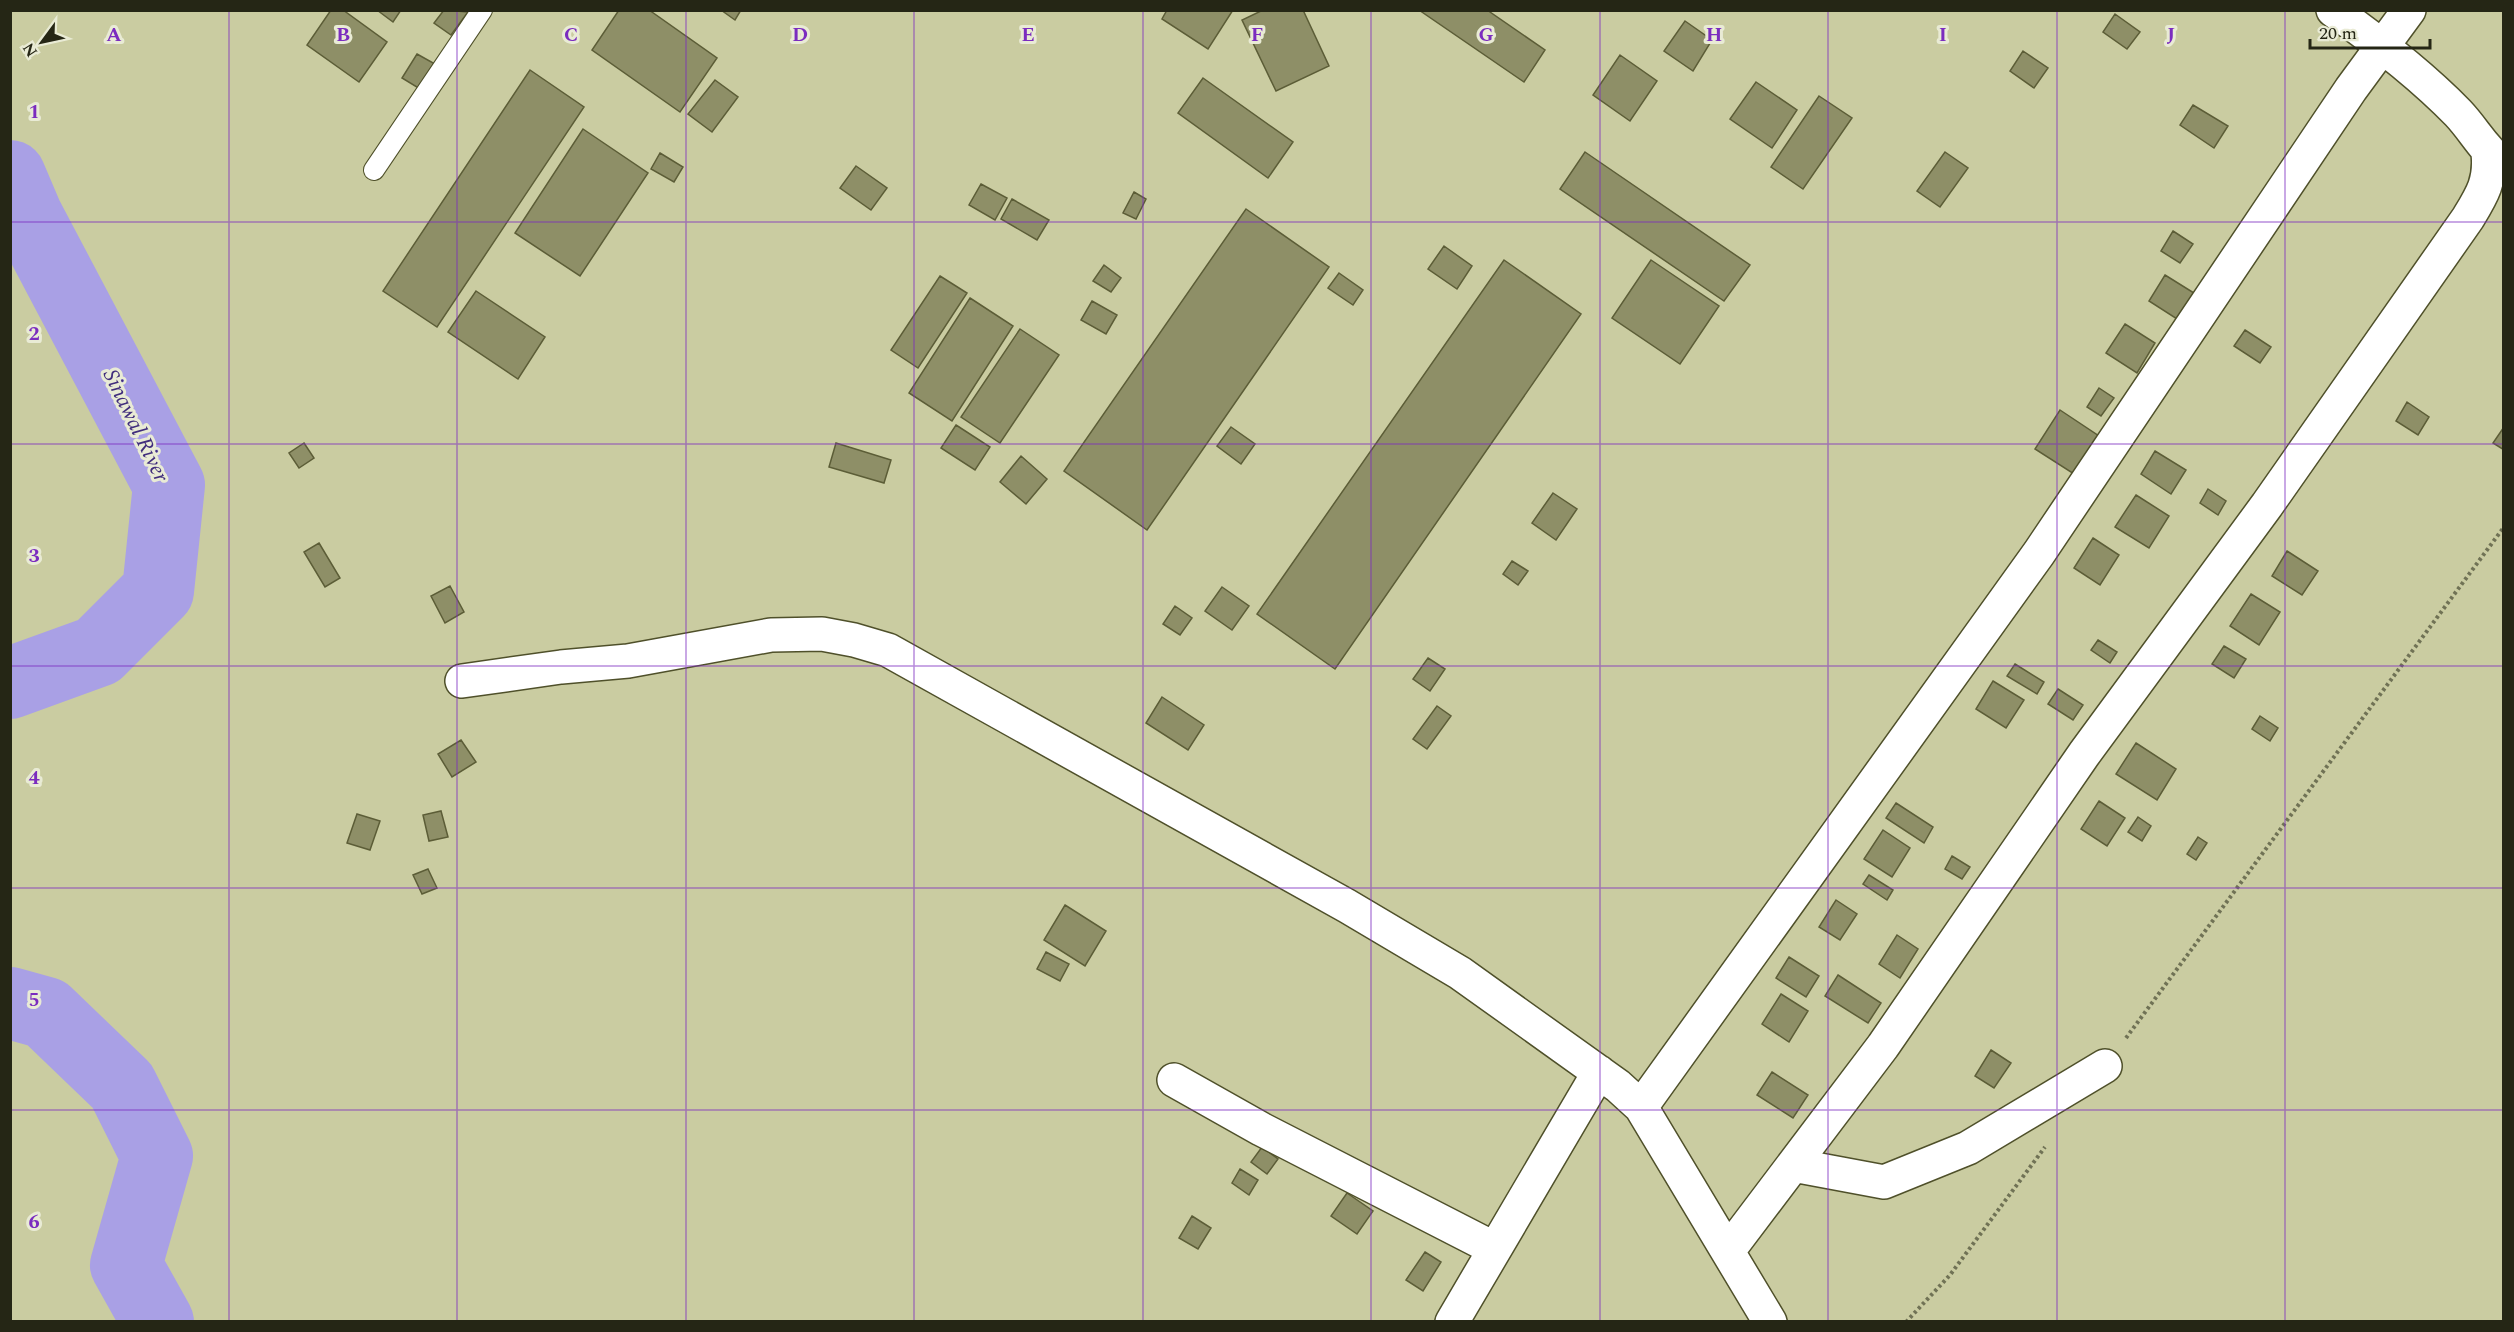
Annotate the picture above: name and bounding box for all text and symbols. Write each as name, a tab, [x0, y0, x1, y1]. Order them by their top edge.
north arrow	[12, 12, 72, 72]
scale bar	[2310, 12, 2430, 50]
text: A	[106, 20, 122, 50]
text: B	[336, 20, 350, 50]
text: C	[564, 20, 578, 50]
text: D	[792, 20, 808, 50]
text: E	[1021, 20, 1035, 50]
text: F	[1251, 20, 1263, 50]
text: G	[1478, 20, 1494, 50]
text: H	[1706, 20, 1722, 50]
text: I	[1939, 20, 1947, 50]
text: J	[2167, 20, 2175, 50]
text: 20 m	[2319, 20, 2357, 47]
text: N	[17, 38, 44, 62]
text: 1	[28, 97, 40, 127]
text: 2	[28, 319, 40, 349]
water label: Sinawal River	[94, 363, 178, 488]
text: 3	[28, 541, 40, 571]
text: 4	[28, 763, 40, 793]
text: 5	[28, 985, 40, 1015]
text: 6	[28, 1207, 40, 1237]

